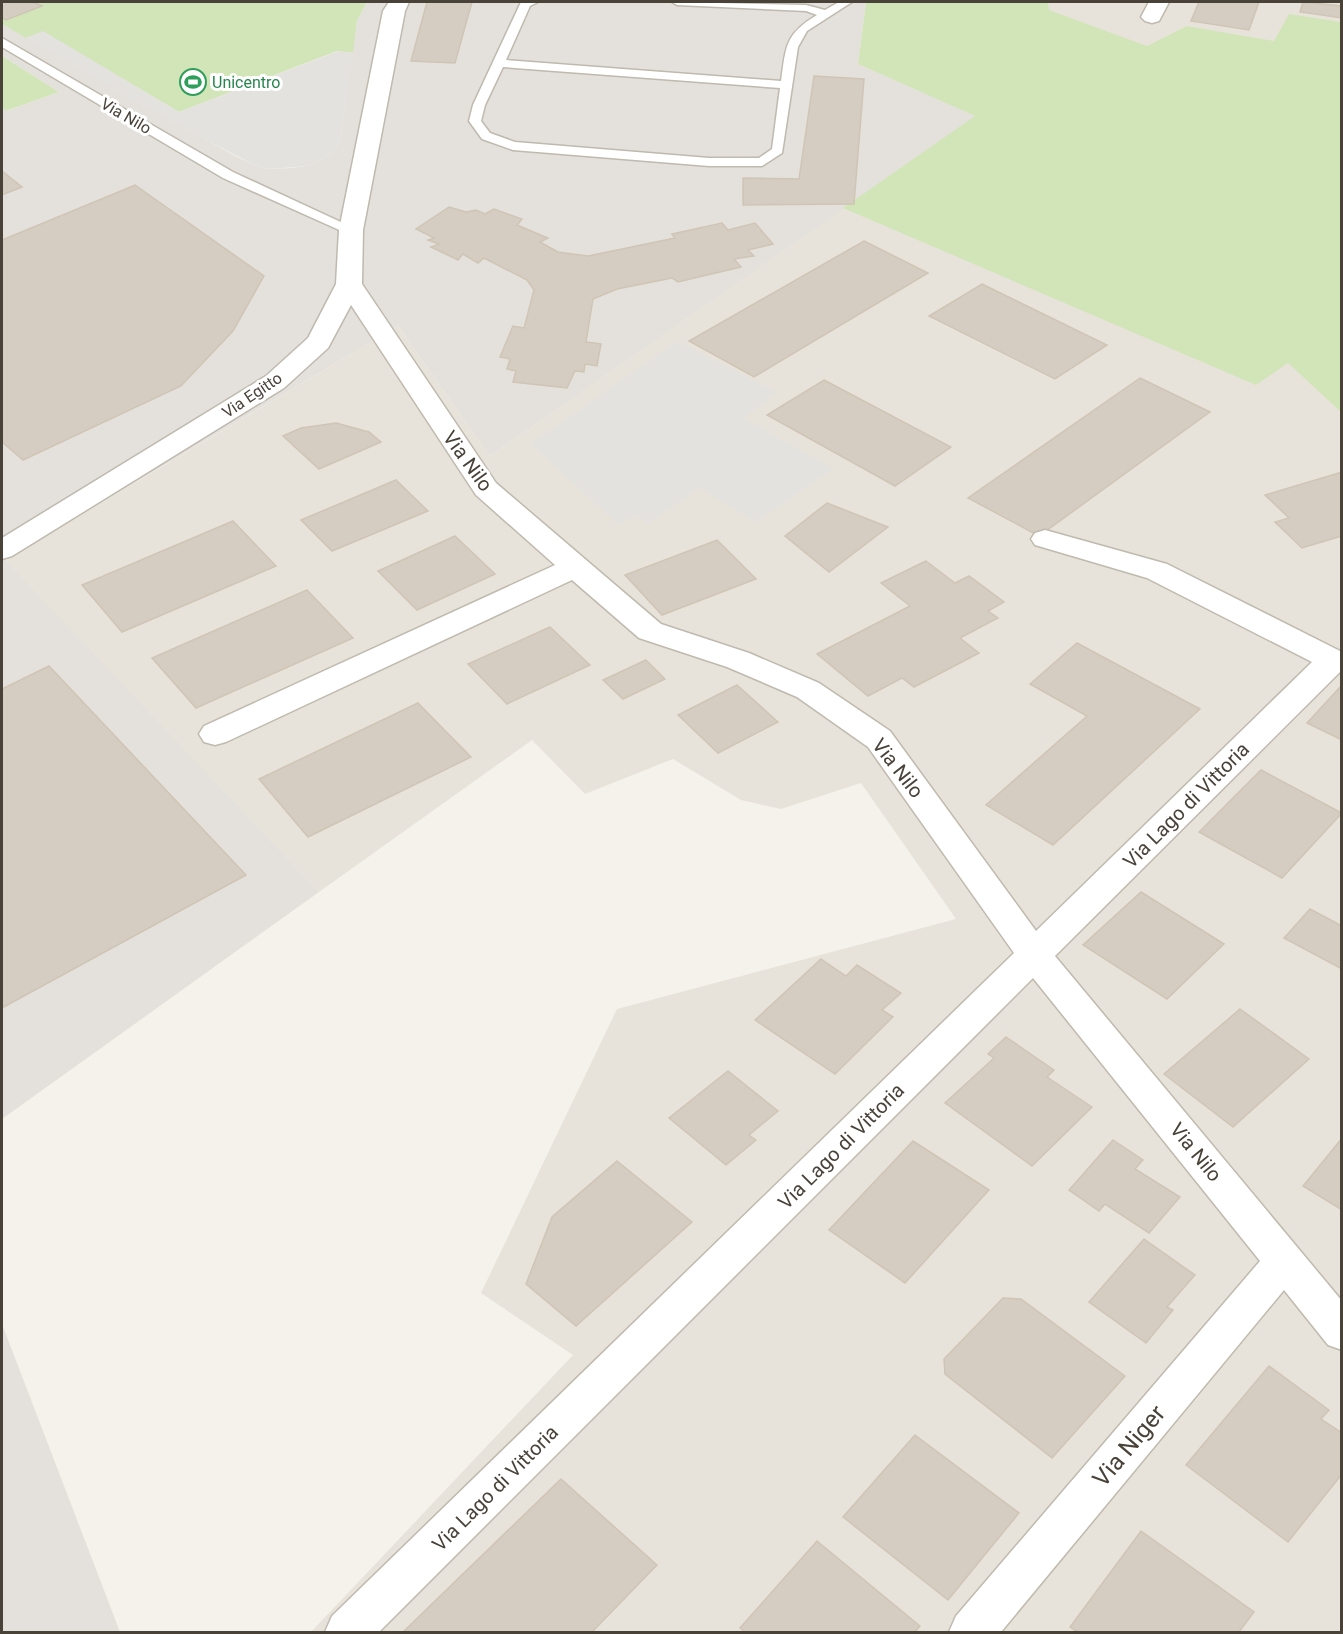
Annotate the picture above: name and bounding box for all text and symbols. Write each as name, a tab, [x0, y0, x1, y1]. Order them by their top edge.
sports icon: Unicentro	[178, 67, 208, 97]
place label: Unicentro	[212, 73, 280, 92]
street label: Via Nilo	[97, 94, 155, 138]
street label: Via Egitto	[218, 368, 286, 422]
street label: Via Nilo	[438, 426, 498, 496]
street label: Via Nilo	[867, 733, 929, 803]
street label: Via Lago di Vittoria	[1118, 737, 1254, 873]
street label: Via Lago di Vittoria	[773, 1078, 909, 1214]
street label: Via Nilo	[1165, 1118, 1227, 1186]
street label: Via Niger	[1087, 1400, 1171, 1492]
street label: Via Lago di Vittoria	[427, 1420, 563, 1556]

